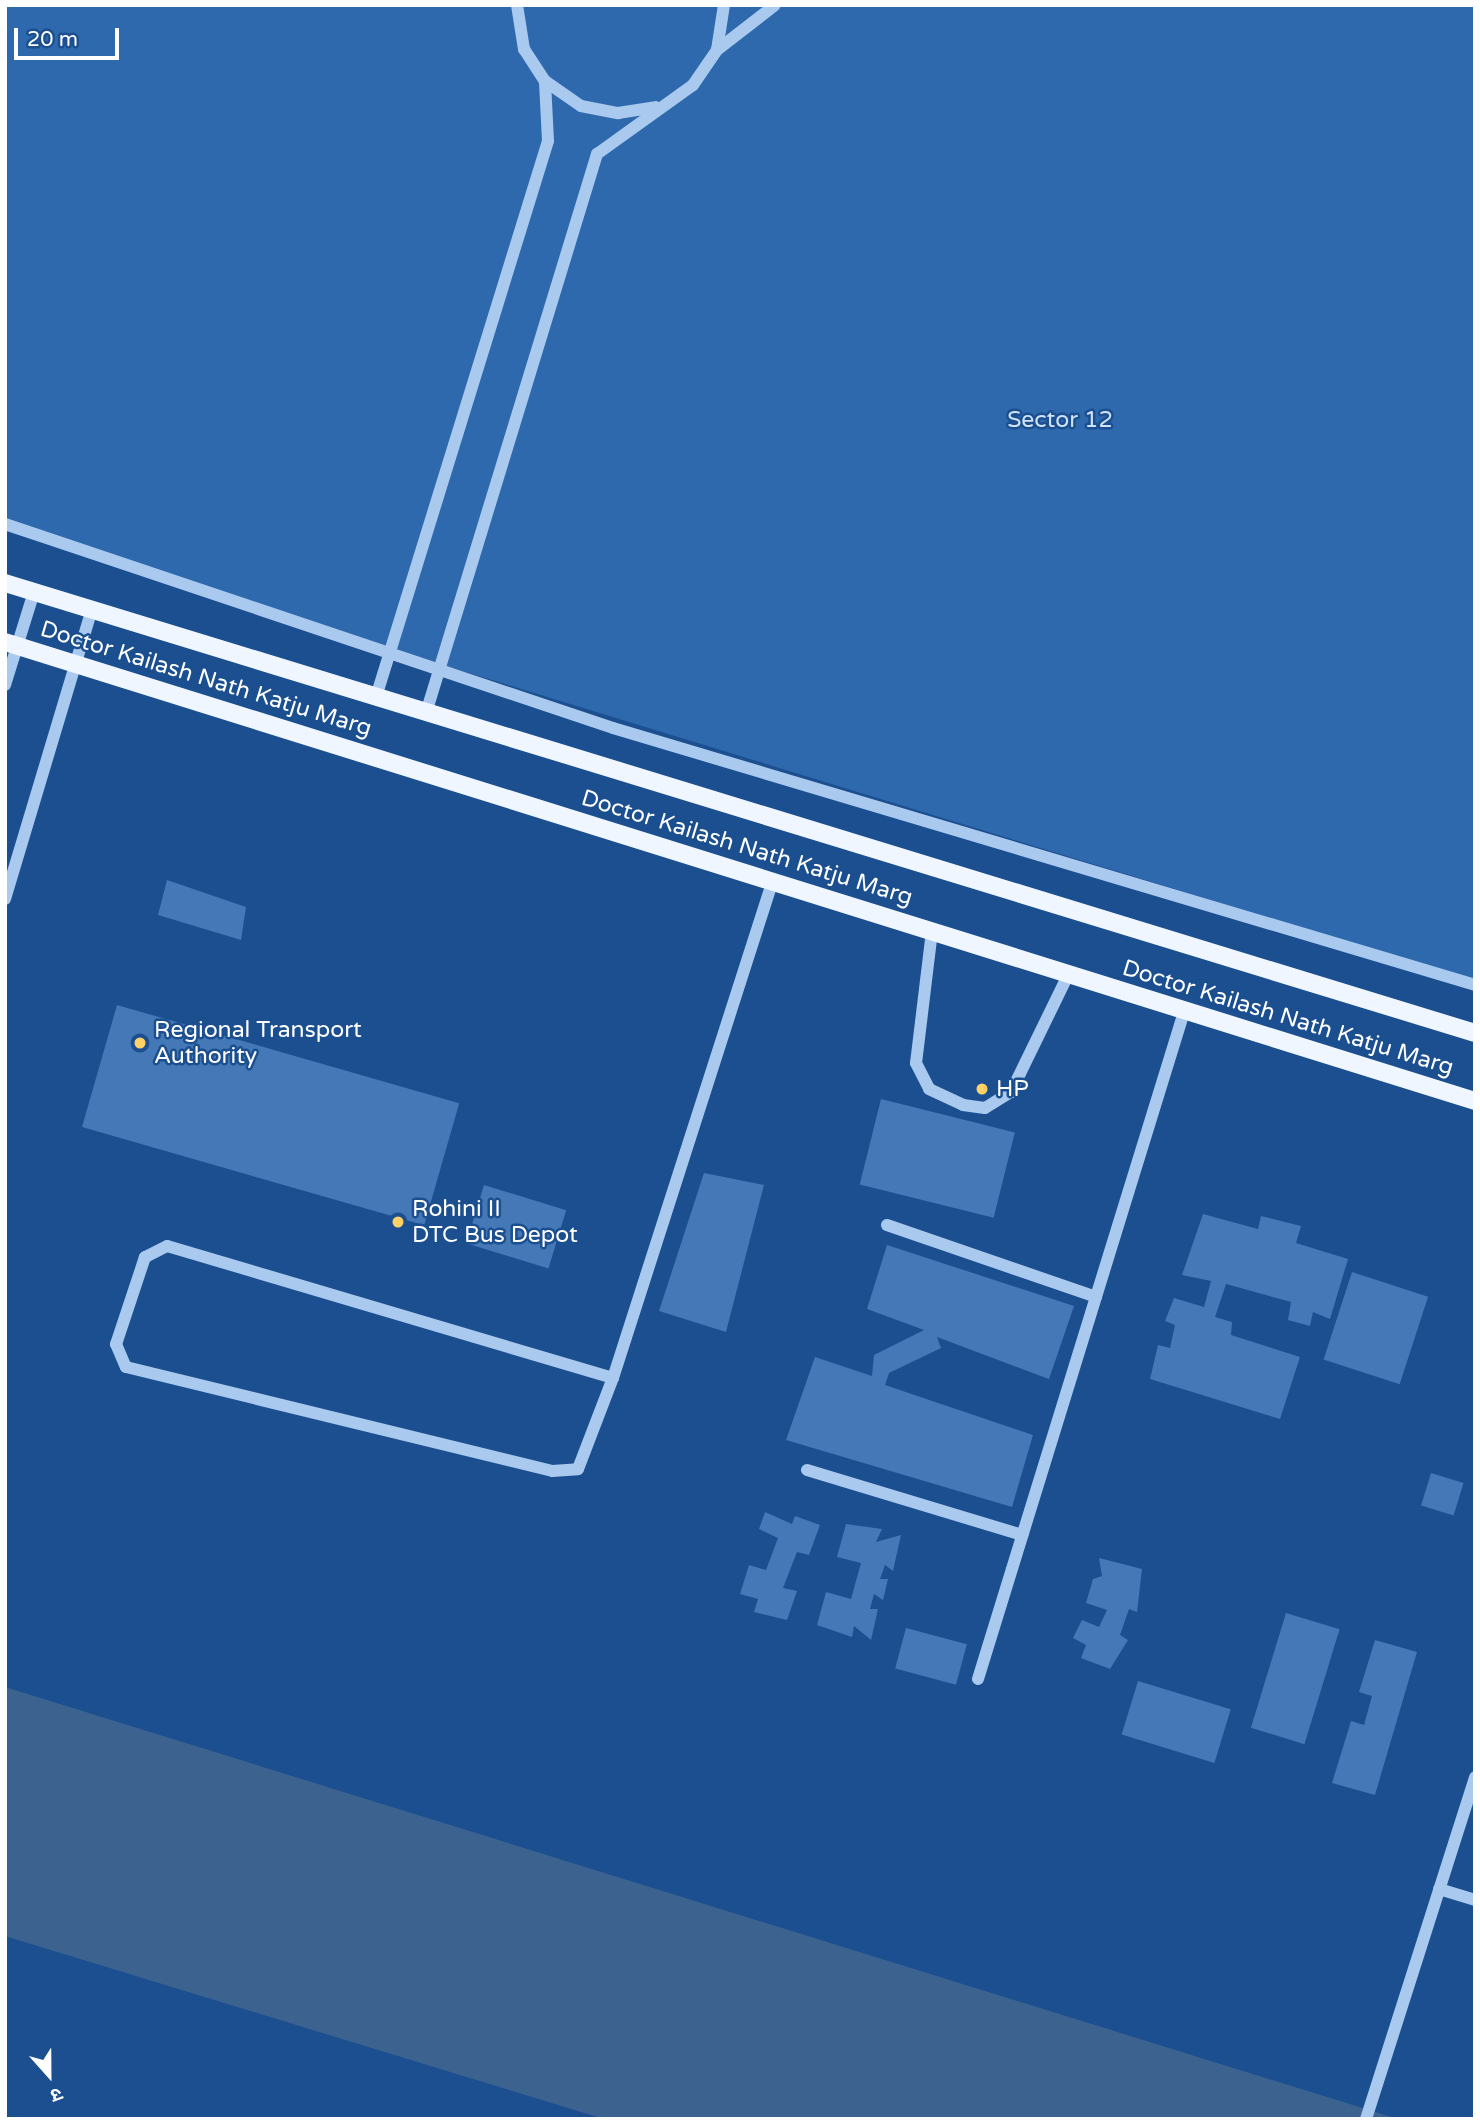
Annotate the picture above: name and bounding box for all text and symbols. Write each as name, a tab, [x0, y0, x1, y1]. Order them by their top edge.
scale bar	[18, 14, 122, 58]
text: 20 m	[27, 27, 78, 52]
park label: Sector 12	[1007, 406, 1113, 434]
street label: Doctor Kailash Nath Katju Marg	[37, 615, 375, 743]
street label: Doctor Kailash Nath Katju Marg	[578, 784, 916, 912]
street label: Doctor Kailash Nath Katju Marg	[1119, 954, 1457, 1082]
place label: Regional Transport Authority	[154, 1016, 362, 1070]
marker: Regional Transport Authority	[132, 1035, 148, 1051]
place label: HP	[996, 1075, 1029, 1103]
marker: HP	[974, 1081, 990, 1097]
place label: Rohini II DTC Bus Depot	[412, 1195, 578, 1249]
marker: Rohini II DTC Bus Depot	[390, 1214, 406, 1230]
north arrow	[14, 2040, 84, 2110]
text: उ	[47, 2082, 66, 2107]

